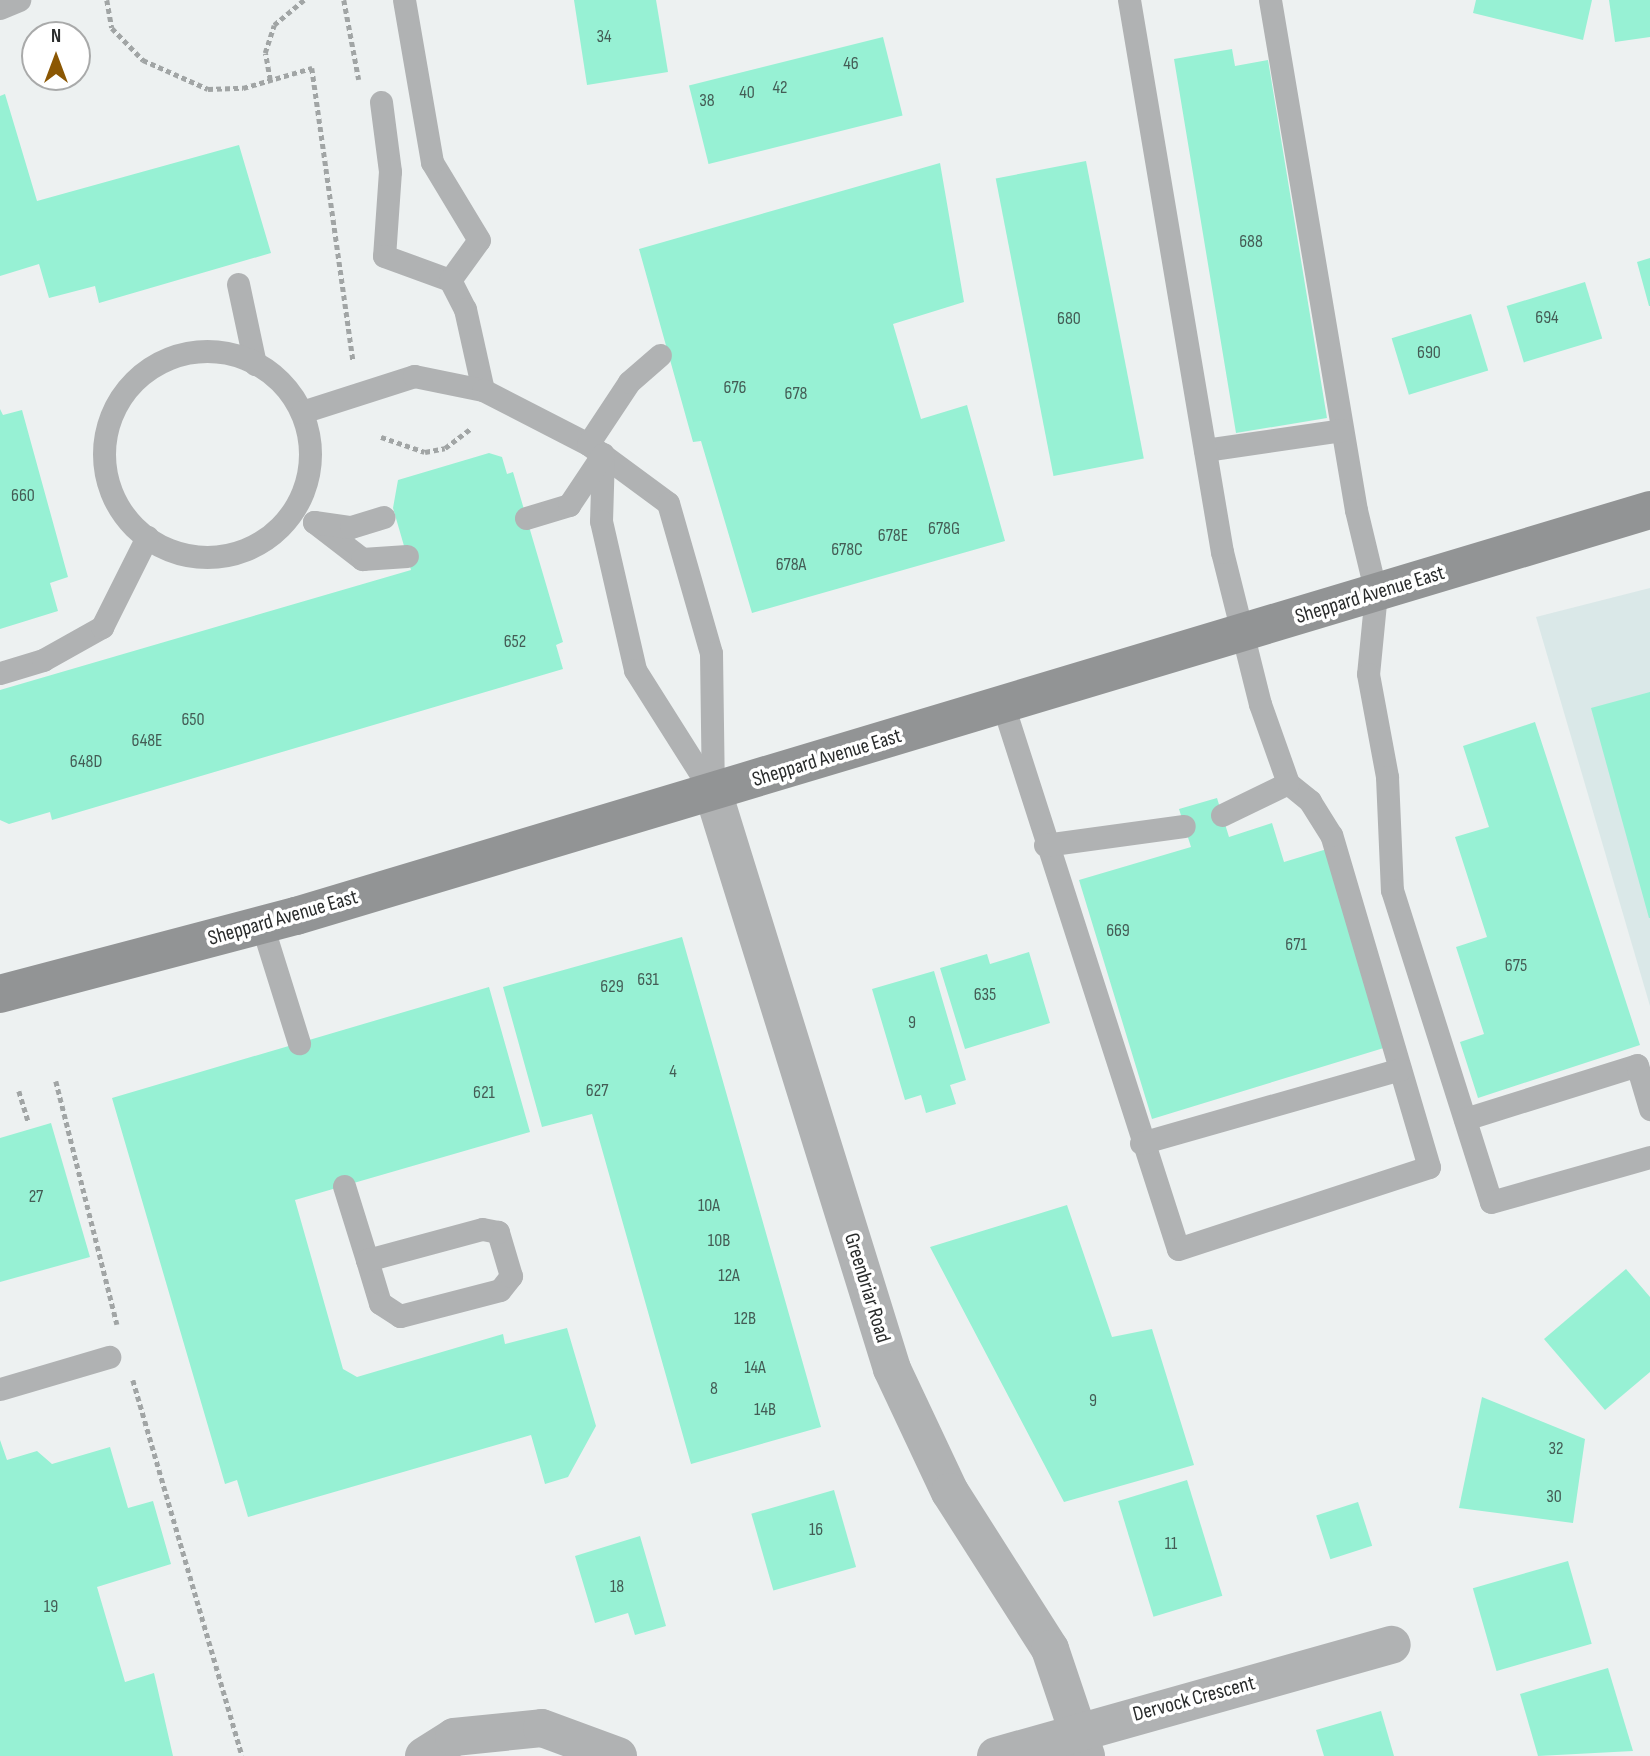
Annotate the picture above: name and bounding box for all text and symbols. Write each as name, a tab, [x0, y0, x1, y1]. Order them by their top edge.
north arrow	[21, 21, 91, 91]
text: N	[51, 25, 61, 48]
house number: 34	[596, 26, 612, 48]
house number: 46	[843, 53, 859, 75]
house number: 42	[772, 77, 788, 99]
house number: 40	[739, 82, 755, 104]
house number: 38	[699, 90, 715, 112]
house number: 688	[1239, 231, 1263, 253]
house number: 694	[1535, 307, 1559, 329]
house number: 680	[1057, 308, 1081, 330]
house number: 690	[1417, 342, 1441, 364]
house number: 676	[724, 377, 746, 399]
house number: 678	[785, 383, 807, 405]
house number: 660	[11, 485, 35, 507]
house number: 678G	[928, 518, 960, 540]
house number: 678E	[878, 525, 908, 547]
house number: 678C	[831, 539, 863, 561]
house number: 678A	[776, 554, 806, 576]
street label: Sheppard Avenue East	[1292, 560, 1448, 630]
house number: 652	[504, 631, 526, 653]
house number: 650	[181, 709, 205, 731]
street label: Sheppard Avenue East	[749, 723, 905, 793]
house number: 648E	[131, 730, 163, 752]
house number: 648D	[70, 751, 102, 773]
street label: Sheppard Avenue East	[205, 885, 361, 951]
house number: 669	[1106, 920, 1130, 942]
house number: 671	[1285, 934, 1307, 956]
house number: 675	[1505, 955, 1527, 977]
house number: 631	[637, 969, 659, 991]
house number: 629	[600, 976, 624, 998]
house number: 635	[974, 984, 996, 1006]
house number: 9	[908, 1012, 916, 1034]
house number: 4	[669, 1061, 677, 1083]
house number: 627	[586, 1080, 608, 1102]
house number: 621	[473, 1082, 495, 1104]
house number: 27	[29, 1186, 43, 1208]
house number: 10A	[698, 1195, 720, 1217]
house number: 10B	[708, 1230, 730, 1252]
street label: Greenbriar Road	[838, 1230, 896, 1346]
house number: 12A	[718, 1265, 740, 1287]
house number: 12B	[734, 1308, 756, 1330]
house number: 14A	[744, 1357, 766, 1379]
house number: 8	[710, 1378, 718, 1400]
house number: 9	[1089, 1390, 1097, 1412]
house number: 14B	[754, 1399, 776, 1421]
house number: 32	[1549, 1438, 1563, 1460]
house number: 30	[1546, 1486, 1562, 1508]
house number: 16	[809, 1519, 823, 1541]
house number: 11	[1165, 1533, 1177, 1555]
house number: 18	[610, 1576, 624, 1598]
house number: 19	[44, 1596, 58, 1618]
street label: Dervock Crescent	[1130, 1671, 1258, 1727]

